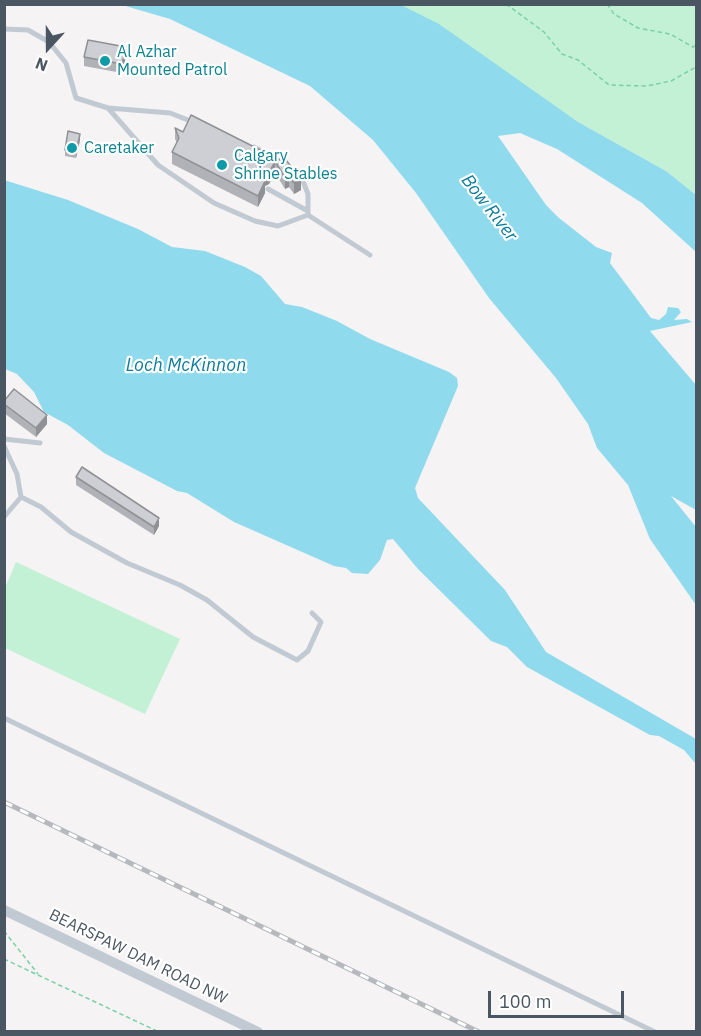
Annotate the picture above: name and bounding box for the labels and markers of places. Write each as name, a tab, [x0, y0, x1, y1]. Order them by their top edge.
place label: Al Azhar Mounted Patrol	[117, 42, 227, 80]
marker: Al Azhar Mounted Patrol	[98, 54, 112, 68]
place label: Caretaker	[84, 138, 154, 158]
marker: Caretaker	[65, 141, 79, 155]
place label: Calgary Shrine Stables	[234, 146, 338, 184]
marker: Calgary Shrine Stables	[215, 158, 229, 172]

